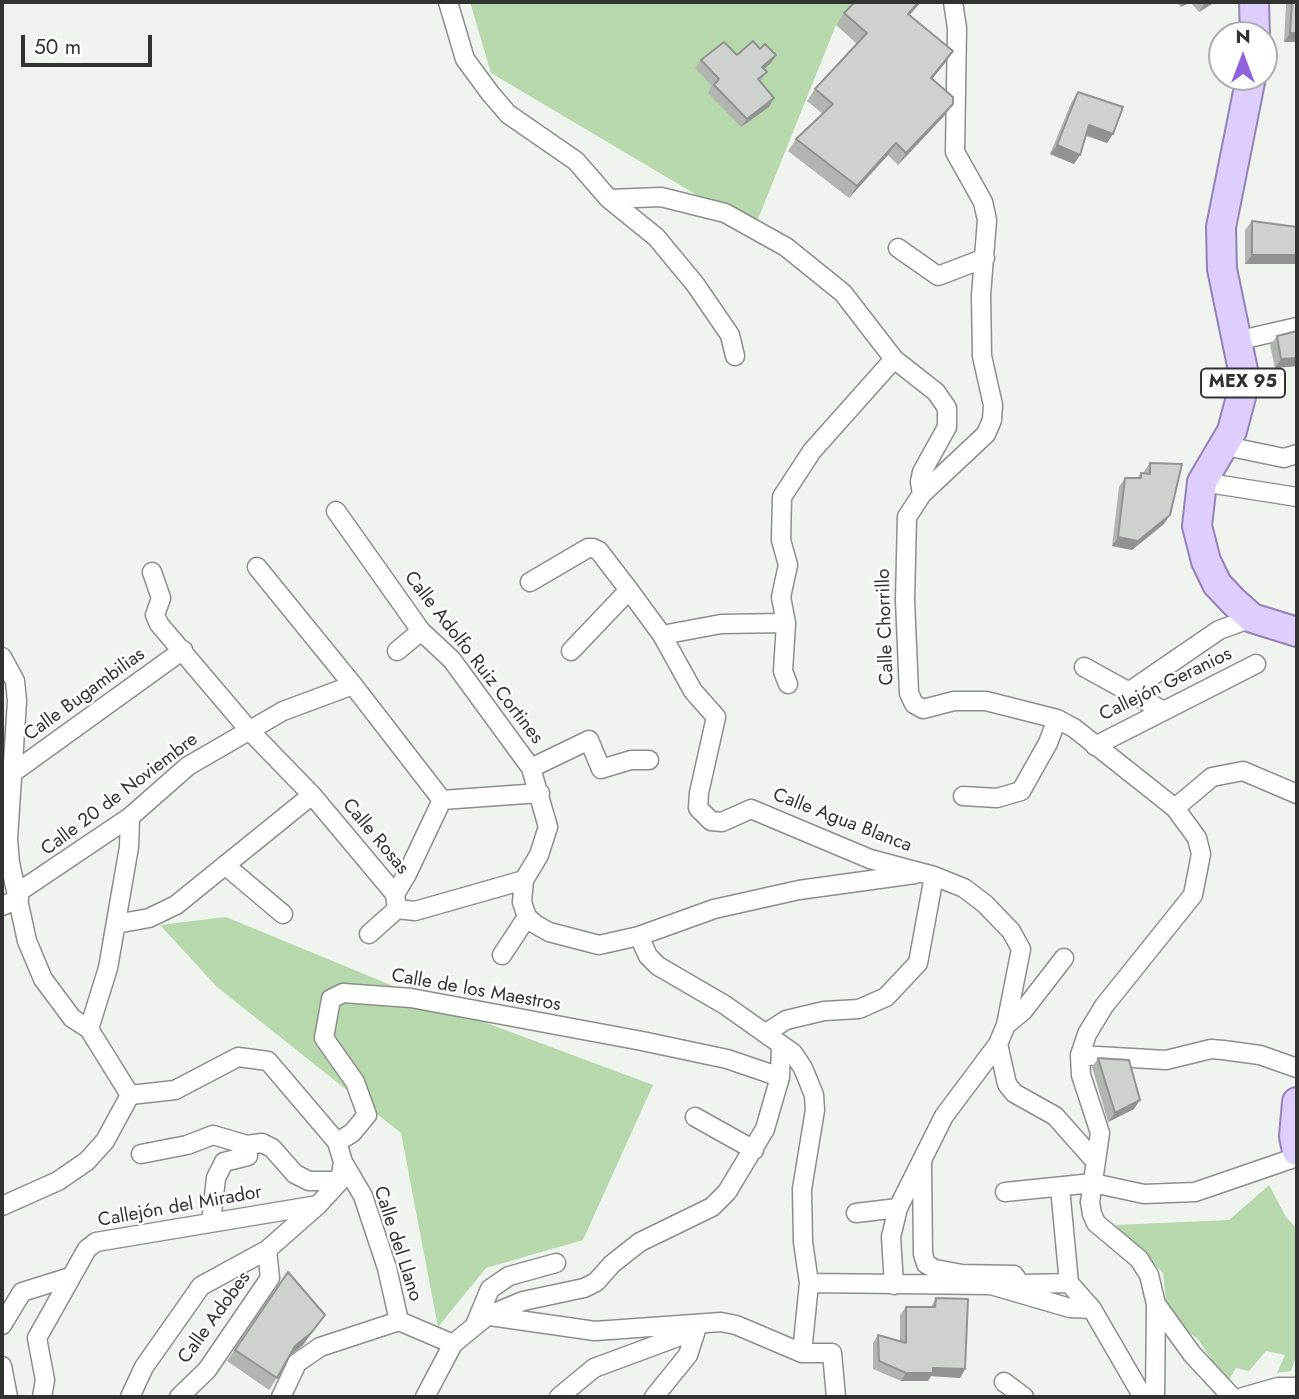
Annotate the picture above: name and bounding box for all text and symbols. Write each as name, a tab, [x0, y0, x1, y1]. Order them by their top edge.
scale bar	[24, 21, 156, 65]
north arrow	[1208, 21, 1278, 91]
text: N	[1235, 23, 1251, 50]
text: 50 m	[34, 32, 81, 62]
road number: MEX 95	[1201, 368, 1285, 398]
street label: Calle Adolfo Ruiz Cortines	[399, 567, 547, 749]
street label: Calle Chorrillo	[873, 568, 899, 686]
street label: Callejón Geranios	[1096, 643, 1236, 727]
street label: Calle Bugambilias	[20, 644, 150, 746]
street label: Calle 20 de Noviembre	[37, 729, 203, 861]
street label: Calle Agua Blanca	[769, 784, 915, 858]
street label: Calle Rosas	[337, 794, 413, 880]
street label: Calle de los Maestros	[390, 965, 562, 1017]
street label: Callejón del Mirador	[96, 1181, 264, 1233]
street label: Calle del Llano	[368, 1184, 426, 1304]
street label: Calle Adobes	[174, 1267, 256, 1369]

